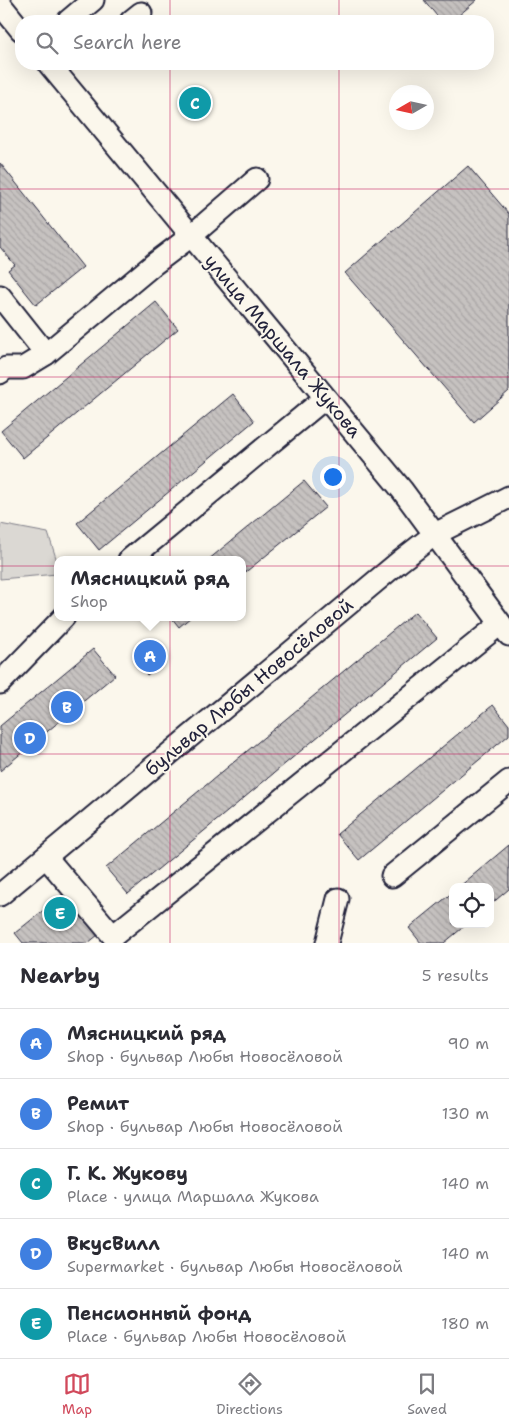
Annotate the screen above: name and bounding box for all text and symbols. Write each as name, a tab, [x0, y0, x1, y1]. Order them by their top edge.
search box	[15, 15, 494, 70]
icon: search	[33, 29, 61, 57]
text: Search here	[73, 30, 182, 55]
pin: C	[179, 84, 211, 122]
north arrow	[389, 85, 434, 130]
street label: улица Маршала Жукова	[199, 249, 367, 443]
your location	[320, 464, 346, 490]
popup	[54, 556, 246, 621]
text: Мясницкий ряд	[71, 566, 229, 591]
text: Shop	[71, 591, 108, 612]
street label: бульвар Любы Новосёловой	[140, 592, 358, 782]
pin: A	[134, 637, 166, 675]
pin: B	[51, 688, 83, 726]
pin: D	[14, 719, 46, 757]
map controls	[449, 883, 494, 928]
button: locate	[449, 883, 494, 928]
pin: E	[44, 894, 76, 932]
text: Nearby	[20, 962, 100, 990]
text: 5 results	[422, 965, 489, 986]
text: Мясницкий ряд	[67, 1021, 226, 1046]
text: A	[30, 1033, 42, 1054]
text: 90 m	[448, 1033, 489, 1054]
text: Shop · бульвар Любы Новосёловой	[67, 1046, 343, 1067]
text: Ремит	[67, 1091, 129, 1116]
text: B	[31, 1103, 41, 1124]
text: 130 m	[442, 1103, 489, 1124]
text: Shop · бульвар Любы Новосёловой	[67, 1116, 343, 1137]
text: Г. К. Жукову	[67, 1161, 188, 1186]
text: C	[31, 1173, 41, 1194]
text: 140 m	[442, 1173, 489, 1194]
text: Place · улица Маршала Жукова	[67, 1186, 319, 1207]
text: ВкусВилл	[67, 1231, 160, 1256]
text: D	[30, 1243, 42, 1264]
text: 140 m	[442, 1243, 489, 1264]
text: Supermarket · бульвар Любы Новосёловой	[67, 1256, 403, 1277]
text: Пенсионный фонд	[67, 1301, 251, 1326]
text: E	[31, 1313, 41, 1334]
text: 180 m	[441, 1313, 489, 1334]
text: Place · бульвар Любы Новосёловой	[67, 1326, 346, 1347]
tab: Map	[62, 1370, 92, 1418]
tab: Directions	[216, 1370, 283, 1418]
tab: Saved	[407, 1370, 447, 1418]

